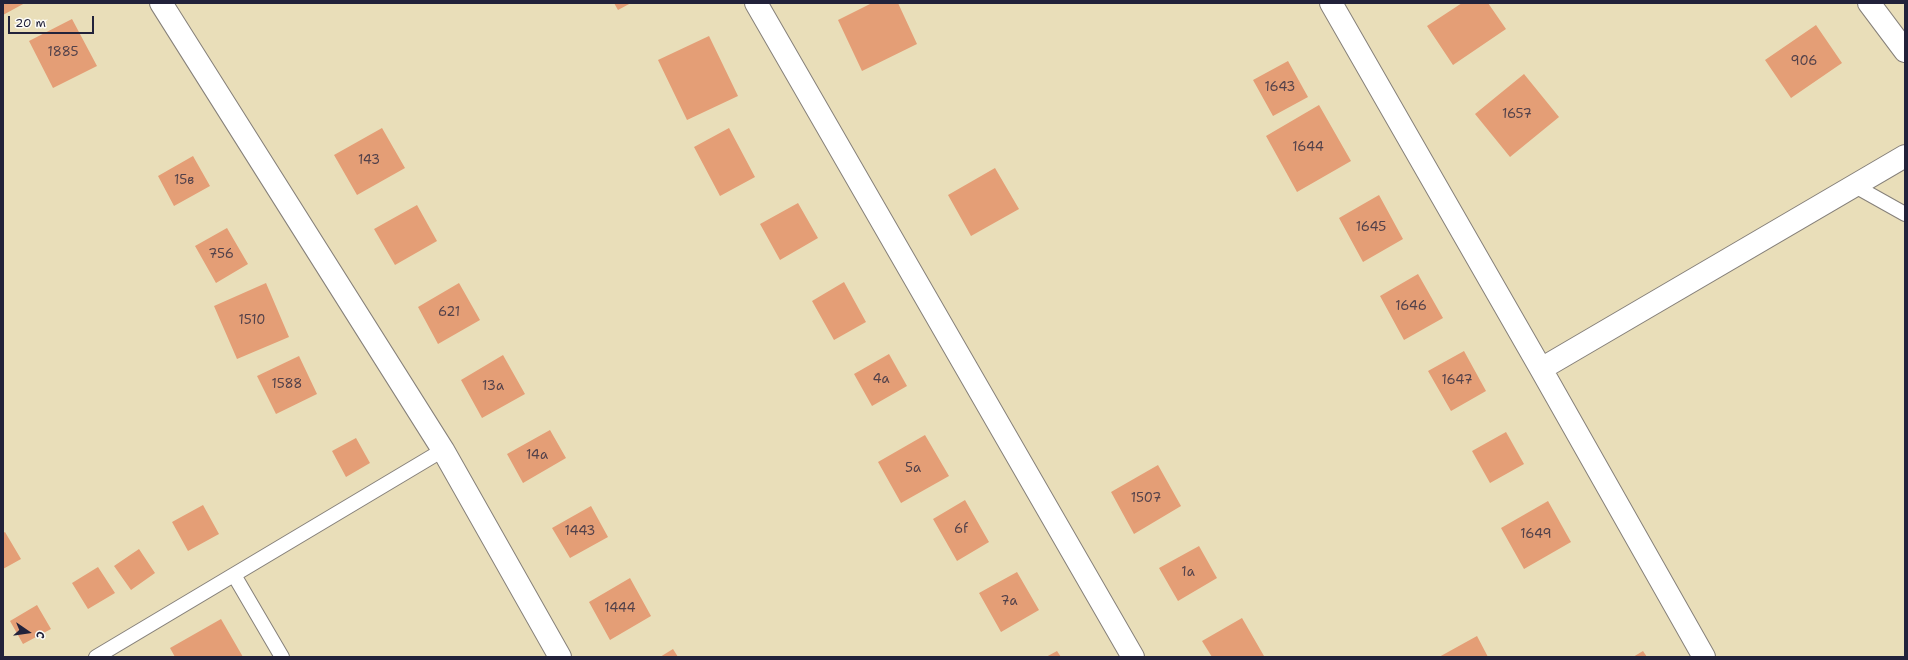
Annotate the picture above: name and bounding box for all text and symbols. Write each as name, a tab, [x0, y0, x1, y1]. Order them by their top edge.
scale bar	[10, 8, 96, 34]
text: 20 m	[15, 15, 46, 31]
house number: 1885	[48, 45, 78, 61]
house number: 906	[1791, 54, 1817, 70]
house number: 1643	[1265, 80, 1295, 96]
house number: 1657	[1502, 107, 1532, 123]
house number: 1644	[1292, 140, 1324, 156]
house number: 143	[358, 153, 380, 169]
house number: 15в	[174, 173, 194, 189]
house number: 1645	[1356, 220, 1386, 236]
house number: 756	[208, 247, 234, 263]
house number: 1646	[1395, 299, 1427, 315]
house number: 621	[438, 305, 460, 321]
house number: 1510	[239, 313, 265, 329]
house number: 4а	[872, 372, 890, 388]
house number: 1647	[1442, 373, 1472, 389]
house number: 1588	[272, 377, 302, 393]
house number: 13а	[482, 379, 504, 395]
house number: 14а	[526, 448, 548, 464]
house number: 5а	[905, 461, 921, 477]
house number: 1507	[1131, 491, 1161, 507]
house number: 6f	[954, 522, 968, 538]
house number: 1443	[565, 524, 595, 540]
house number: 1649	[1520, 527, 1552, 543]
house number: 1а	[1181, 565, 1195, 581]
house number: 7а	[1000, 594, 1018, 610]
house number: 1444	[604, 601, 636, 617]
north arrow	[8, 612, 48, 652]
text: С	[32, 630, 48, 640]

